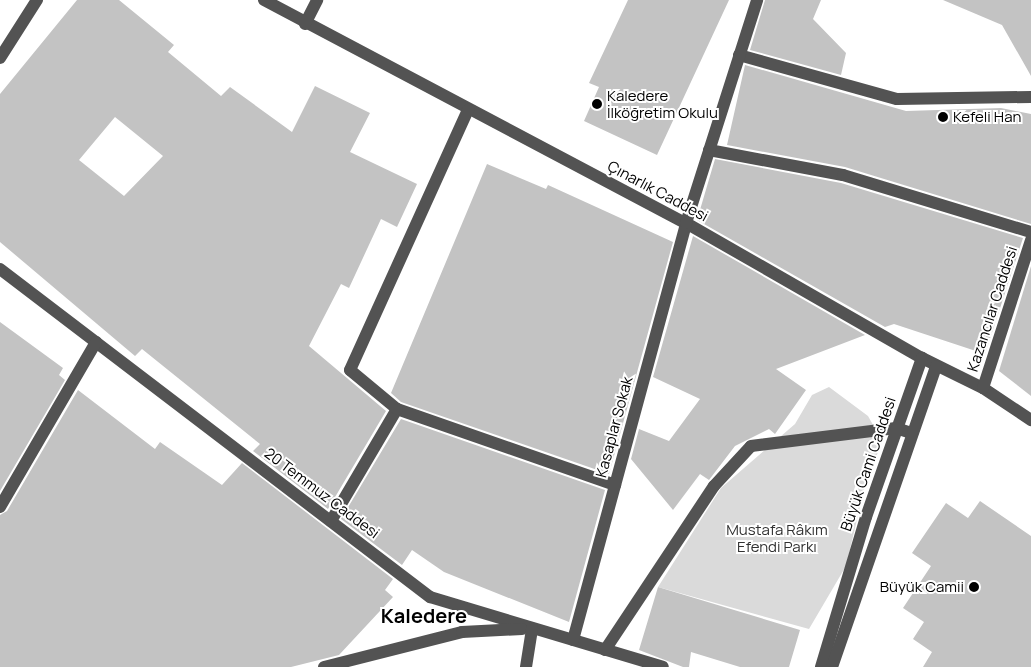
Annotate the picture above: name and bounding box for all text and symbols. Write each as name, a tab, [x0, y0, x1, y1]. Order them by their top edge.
place label: Kaledere İlköğretim Okulu	[607, 86, 718, 121]
marker: Kaledere İlköğretim Okulu	[591, 98, 603, 110]
place label: Kefeli Han	[953, 108, 1021, 126]
marker: Kefeli Han	[937, 111, 949, 123]
street label: Çınarlık Caddesi	[605, 157, 711, 225]
street label: Kazancılar Caddesi	[963, 244, 1021, 374]
street label: Kasaplar Sokak	[592, 374, 636, 480]
street label: Büyük Cami Caddesi	[837, 395, 899, 533]
street label: 20 Temmuz Caddesi	[261, 444, 383, 542]
park label: Mustafa Râkım Efendi Parkı	[726, 520, 828, 555]
place label: Büyük Camii	[880, 578, 964, 596]
marker: Büyük Camii	[968, 581, 980, 593]
district label: Kaledere	[381, 603, 467, 627]

